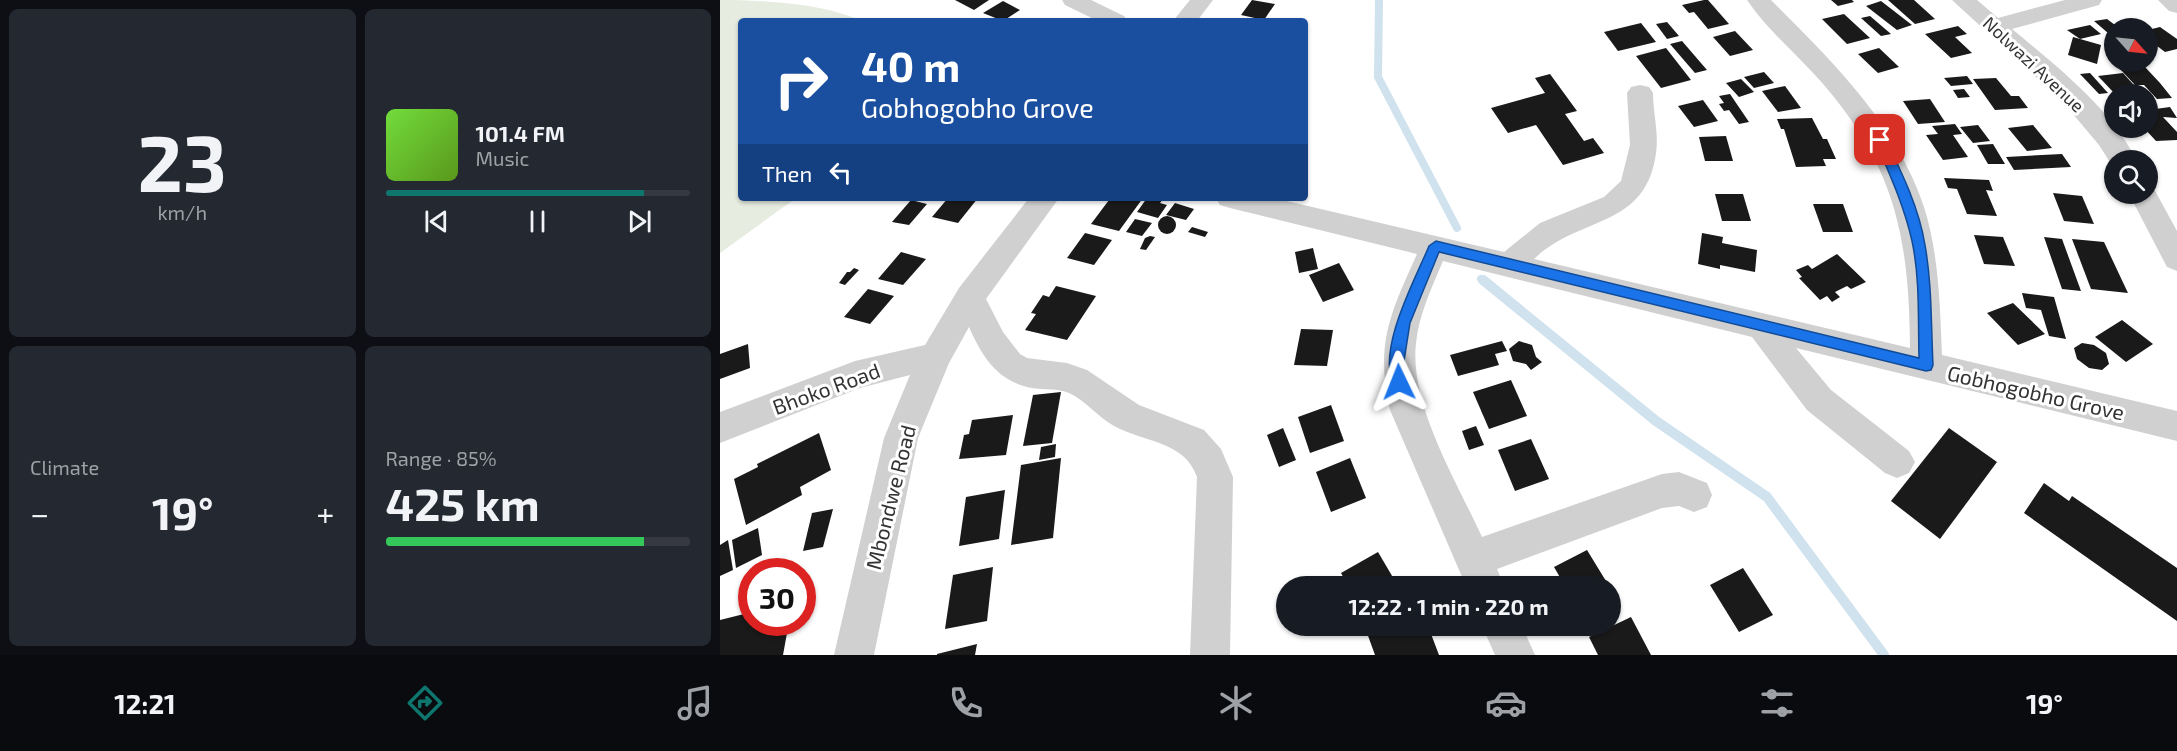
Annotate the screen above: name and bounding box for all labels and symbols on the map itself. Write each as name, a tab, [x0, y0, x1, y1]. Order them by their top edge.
street label: Nolwazi Avenue	[1979, 12, 2089, 116]
north arrow	[2104, 18, 2158, 72]
pin	[1854, 114, 1905, 165]
position arrow	[1367, 350, 1431, 414]
street label: Bhoko Road	[769, 357, 883, 419]
street label: Gobhogobho Grove	[1945, 359, 2127, 425]
street label: Mbondwe Road	[860, 422, 920, 572]
speed limit sign: 30	[738, 558, 816, 636]

